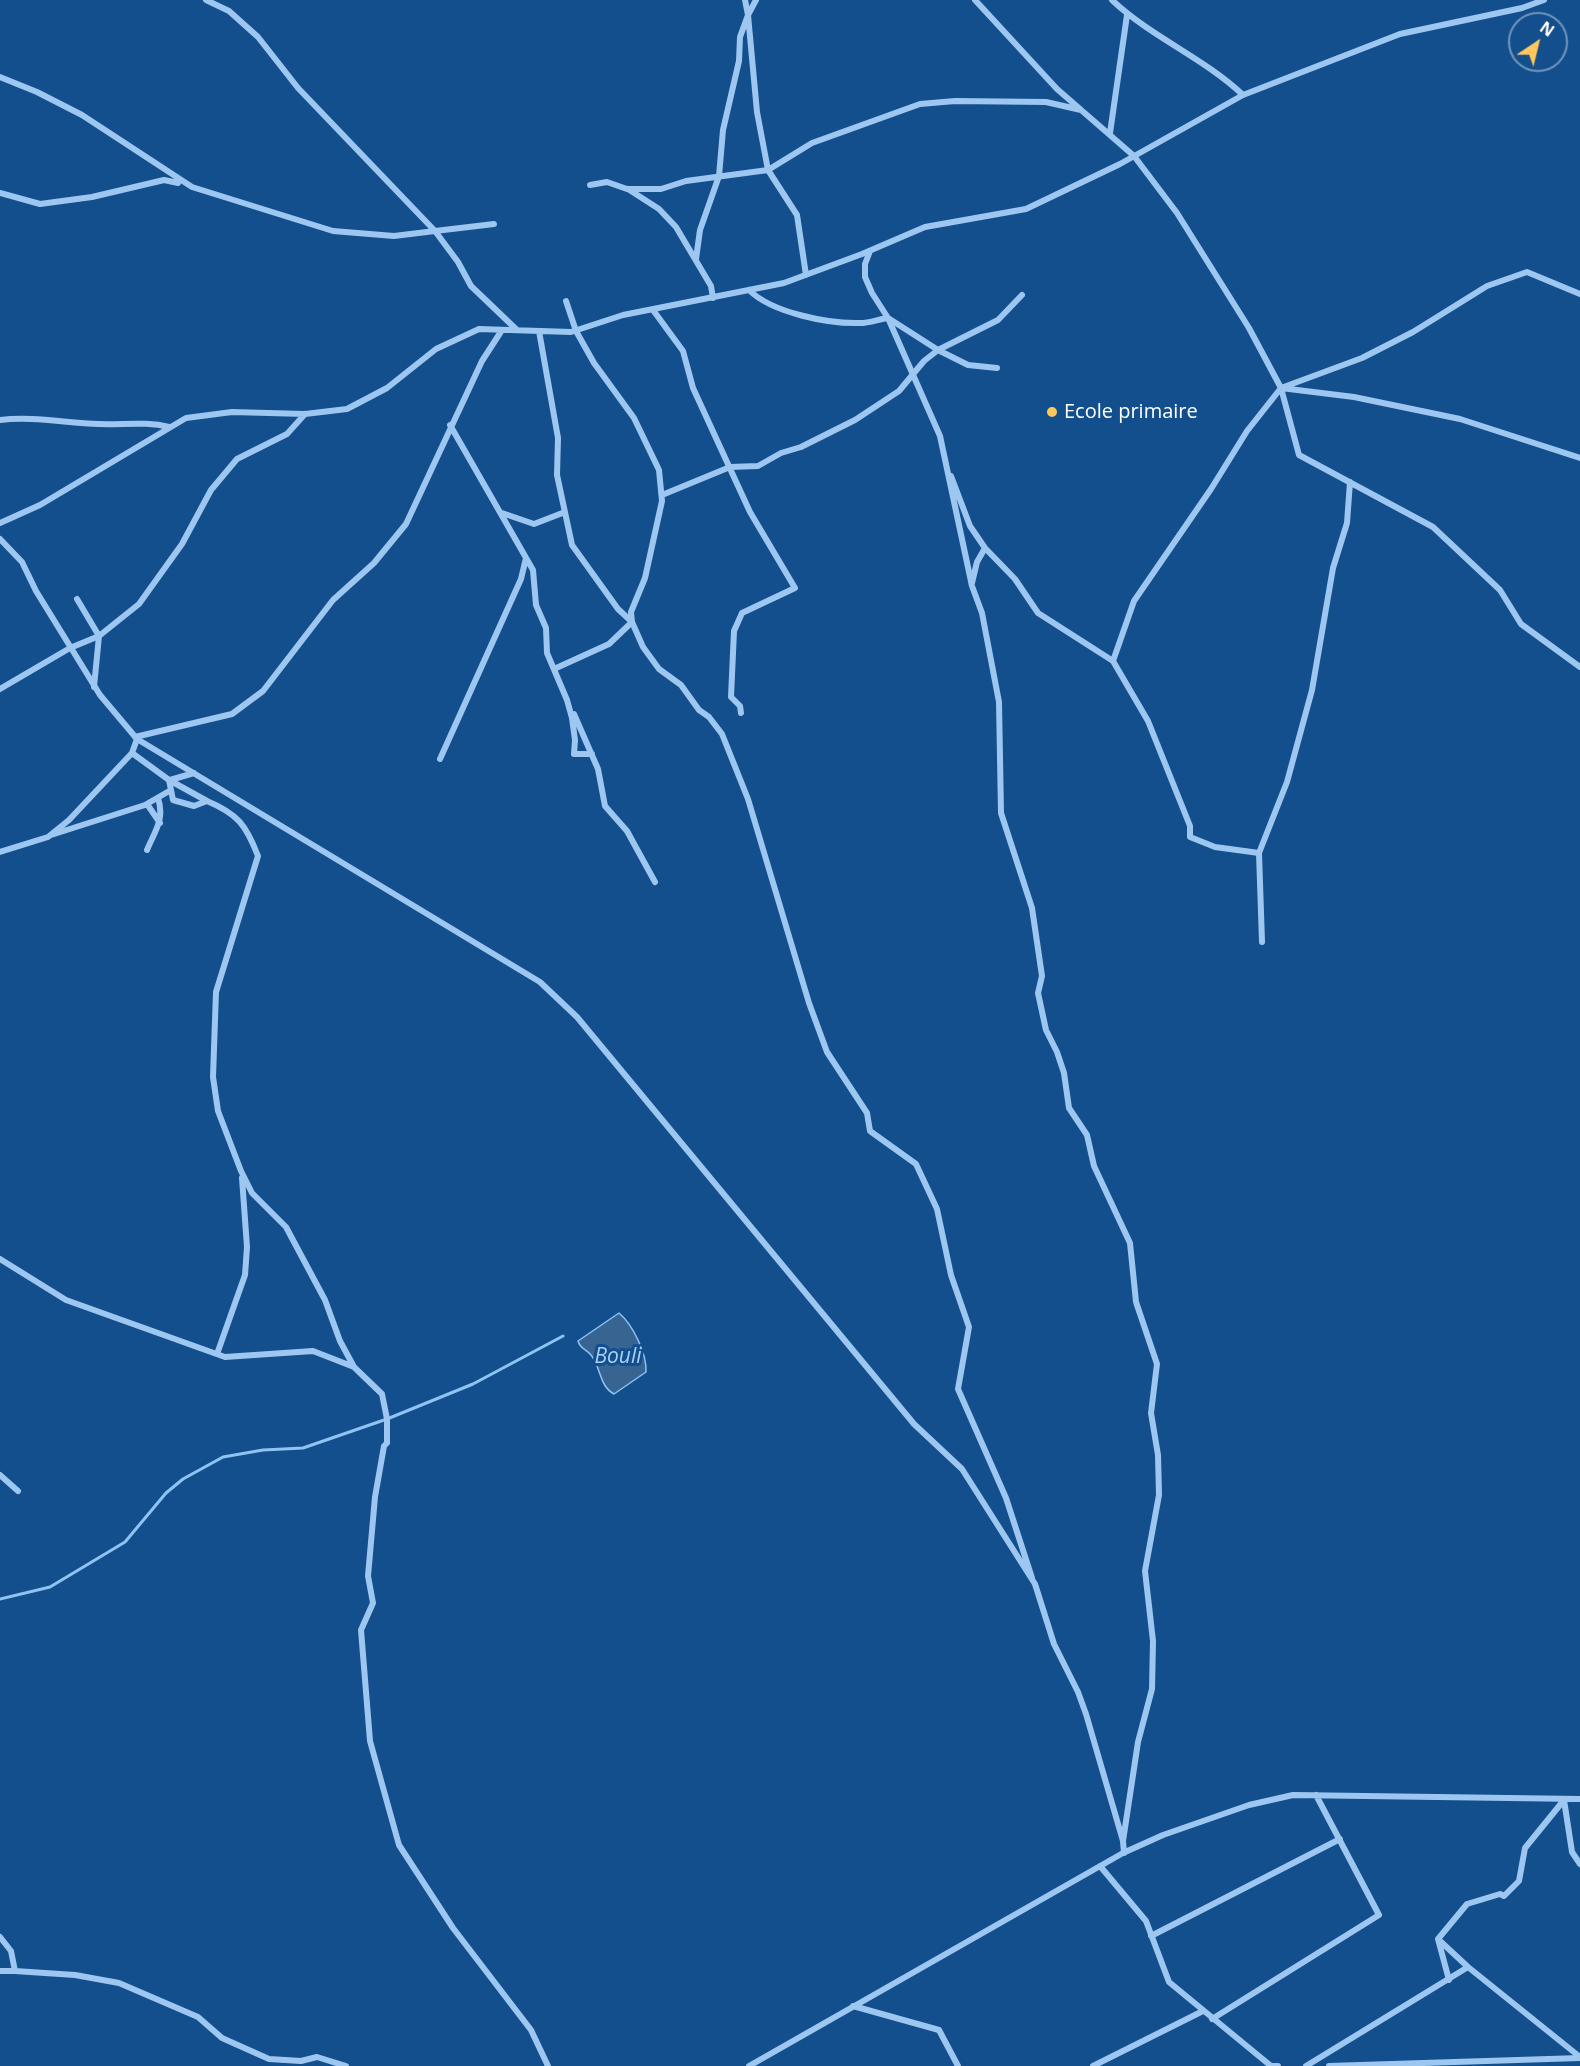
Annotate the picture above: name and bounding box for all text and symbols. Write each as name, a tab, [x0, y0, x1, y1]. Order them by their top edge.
north arrow	[1508, 12, 1568, 72]
text: N	[1536, 16, 1559, 42]
place label: Ecole primaire	[1064, 400, 1198, 424]
marker: Ecole primaire	[1045, 405, 1059, 419]
water label: Bouli	[594, 1344, 642, 1370]

